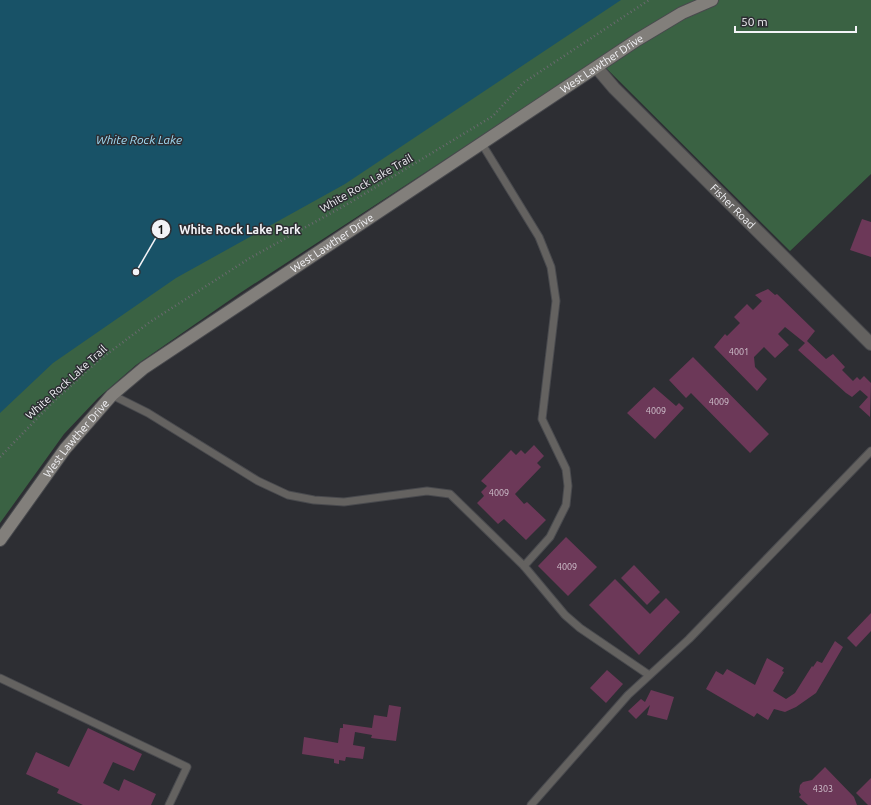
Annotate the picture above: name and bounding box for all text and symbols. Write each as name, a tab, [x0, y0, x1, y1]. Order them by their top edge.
scale bar	[735, 8, 856, 34]
text: 50 m	[741, 15, 768, 28]
street label: West Lawther Drive	[558, 32, 645, 95]
water label: White Rock Lake	[96, 133, 182, 146]
street label: White Rock Lake Trail	[318, 152, 414, 214]
street label: Fisher Road	[708, 182, 758, 231]
street label: West Lawther Drive	[288, 211, 376, 275]
callout: White Rock Lake Park	[151, 217, 309, 241]
text: 1	[158, 223, 164, 236]
text: White Rock Lake Park	[179, 223, 301, 236]
street label: White Rock Lake Trail	[23, 342, 109, 422]
house number: 4001	[729, 347, 749, 357]
street label: West Lawther Drive	[41, 397, 111, 480]
house number: 4009	[709, 397, 729, 407]
house number: 4009	[646, 406, 666, 416]
house number: 4009	[489, 488, 509, 498]
house number: 4009	[557, 562, 577, 572]
house number: 4303	[813, 784, 833, 794]

